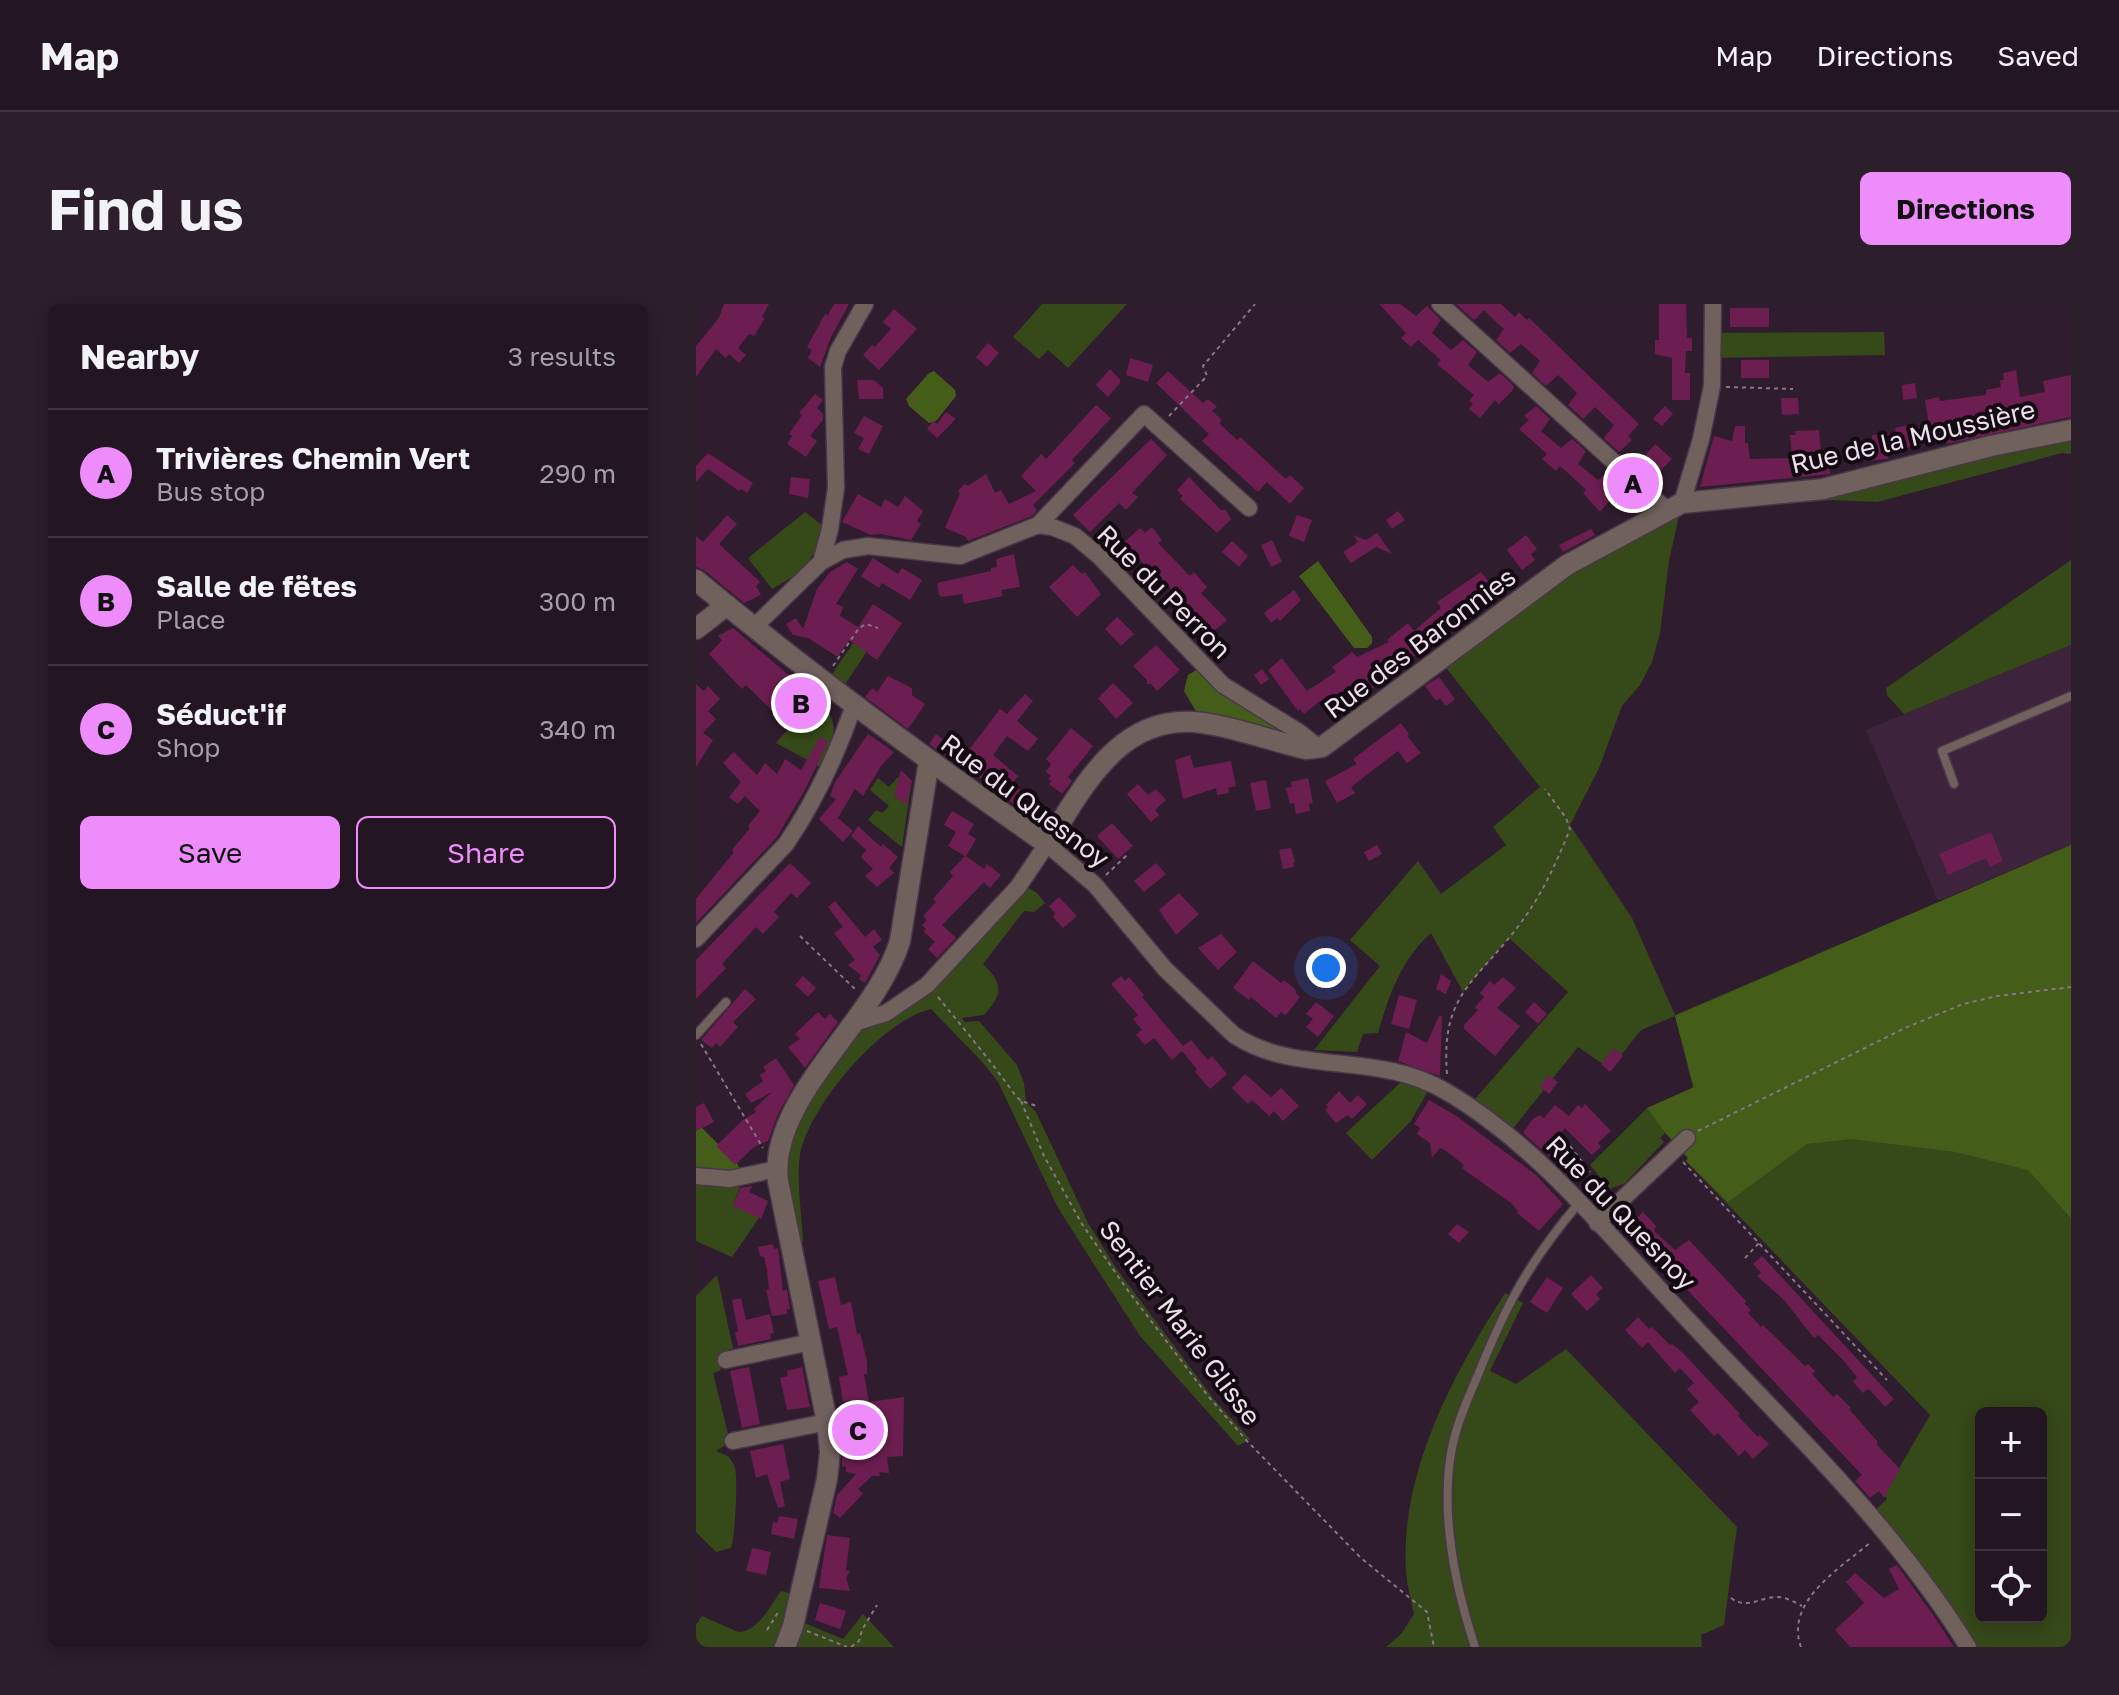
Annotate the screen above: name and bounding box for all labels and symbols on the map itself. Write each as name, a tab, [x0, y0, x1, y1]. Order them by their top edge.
street label: Rue de la Moussière	[1788, 393, 2038, 480]
pin: A	[1607, 453, 1659, 513]
street label: Rue du Perron	[1091, 518, 1238, 665]
street label: Rue des Baronnies	[1318, 561, 1521, 725]
pin: B	[775, 673, 827, 733]
street label: Rue du Quesnoy	[935, 727, 1116, 874]
your location	[1306, 948, 1346, 988]
street label: Rue du Quesnoy	[1540, 1129, 1703, 1296]
street label: Sentier Marie Glisse	[1093, 1214, 1268, 1431]
pin: C	[832, 1400, 884, 1460]

